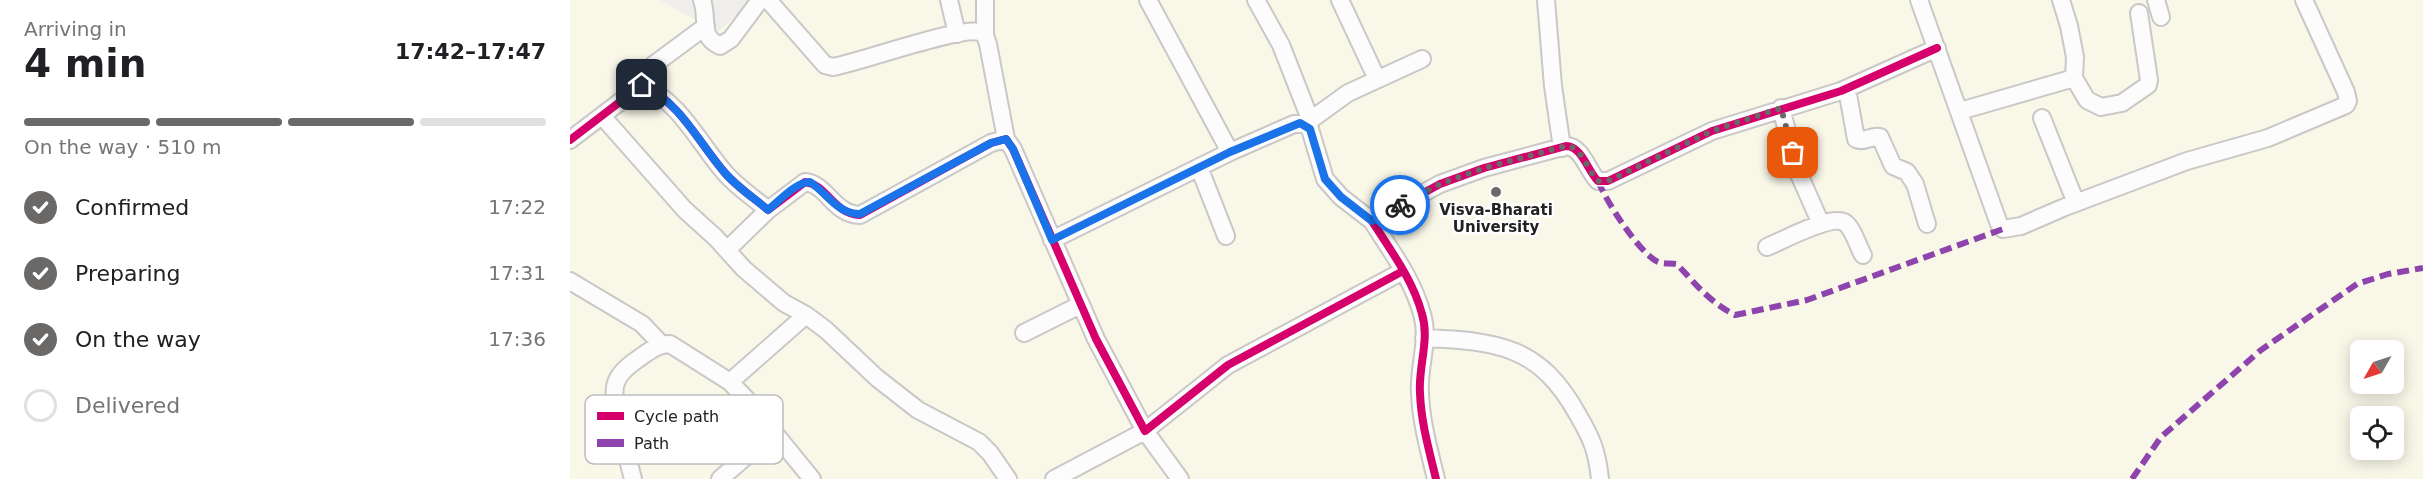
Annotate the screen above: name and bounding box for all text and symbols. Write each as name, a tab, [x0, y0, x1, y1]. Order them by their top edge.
text: Arriving in	[24, 17, 127, 41]
text: 17:42–17:47	[395, 39, 546, 64]
text: 4 min	[24, 41, 146, 86]
pin	[616, 59, 667, 110]
icon: home	[625, 68, 658, 101]
pin	[1767, 127, 1818, 178]
text: On the way · 510 m	[24, 135, 222, 159]
icon: bag	[1776, 136, 1809, 169]
courier	[1370, 175, 1430, 235]
marker: Visva-Bharati University	[1489, 185, 1503, 199]
icon: bike	[1384, 189, 1417, 222]
icon: check	[24, 191, 57, 224]
text: Confirmed	[75, 195, 189, 220]
text: 17:22	[488, 195, 546, 219]
place label: Visva-Bharati University	[1439, 201, 1553, 236]
icon: check	[24, 257, 57, 290]
text: Preparing	[75, 261, 181, 286]
text: 17:31	[488, 261, 546, 285]
icon: check	[24, 323, 57, 356]
text: On the way	[75, 327, 201, 352]
text: 17:36	[488, 327, 546, 351]
north arrow	[2350, 340, 2404, 394]
map controls	[2350, 340, 2404, 460]
text: Delivered	[75, 393, 180, 418]
legend	[585, 395, 783, 464]
button: locate	[2350, 406, 2404, 460]
text: Cycle path	[634, 407, 719, 426]
text: Path	[634, 434, 669, 453]

